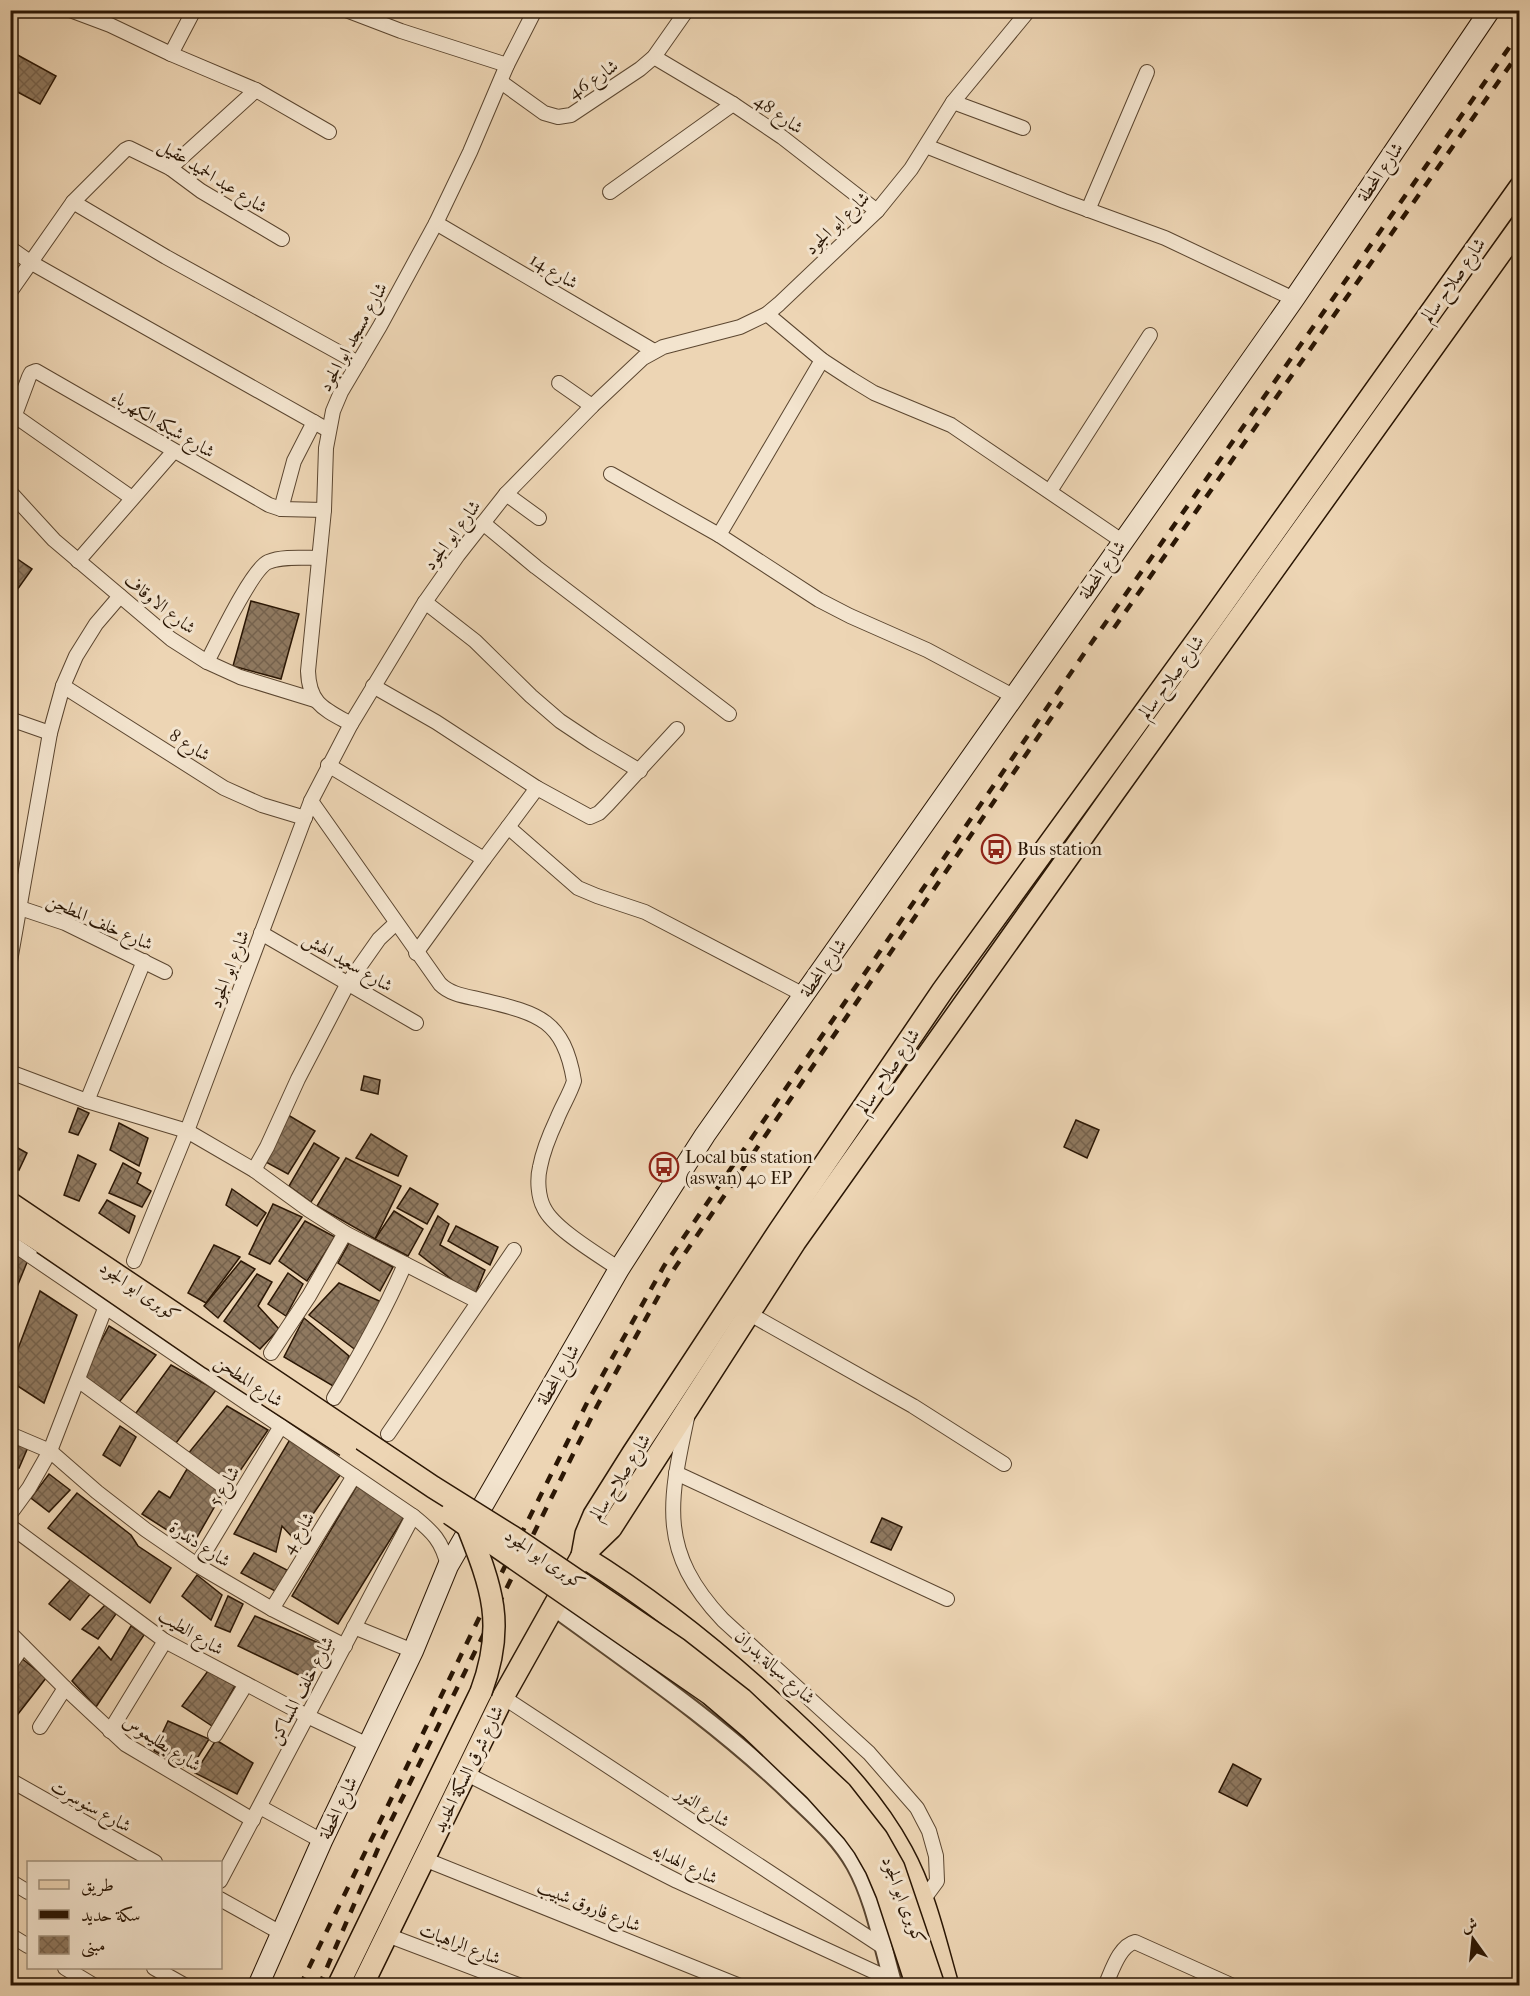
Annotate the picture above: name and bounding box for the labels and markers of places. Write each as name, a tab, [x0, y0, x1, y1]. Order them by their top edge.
bus stop icon: Bus station	[980, 833, 1012, 865]
place label: Bus station	[1017, 839, 1102, 860]
place label: Local bus station (aswan) 40 EP	[685, 1147, 813, 1189]
bus stop icon: Local bus station (aswan) 40 EP	[648, 1151, 680, 1183]

